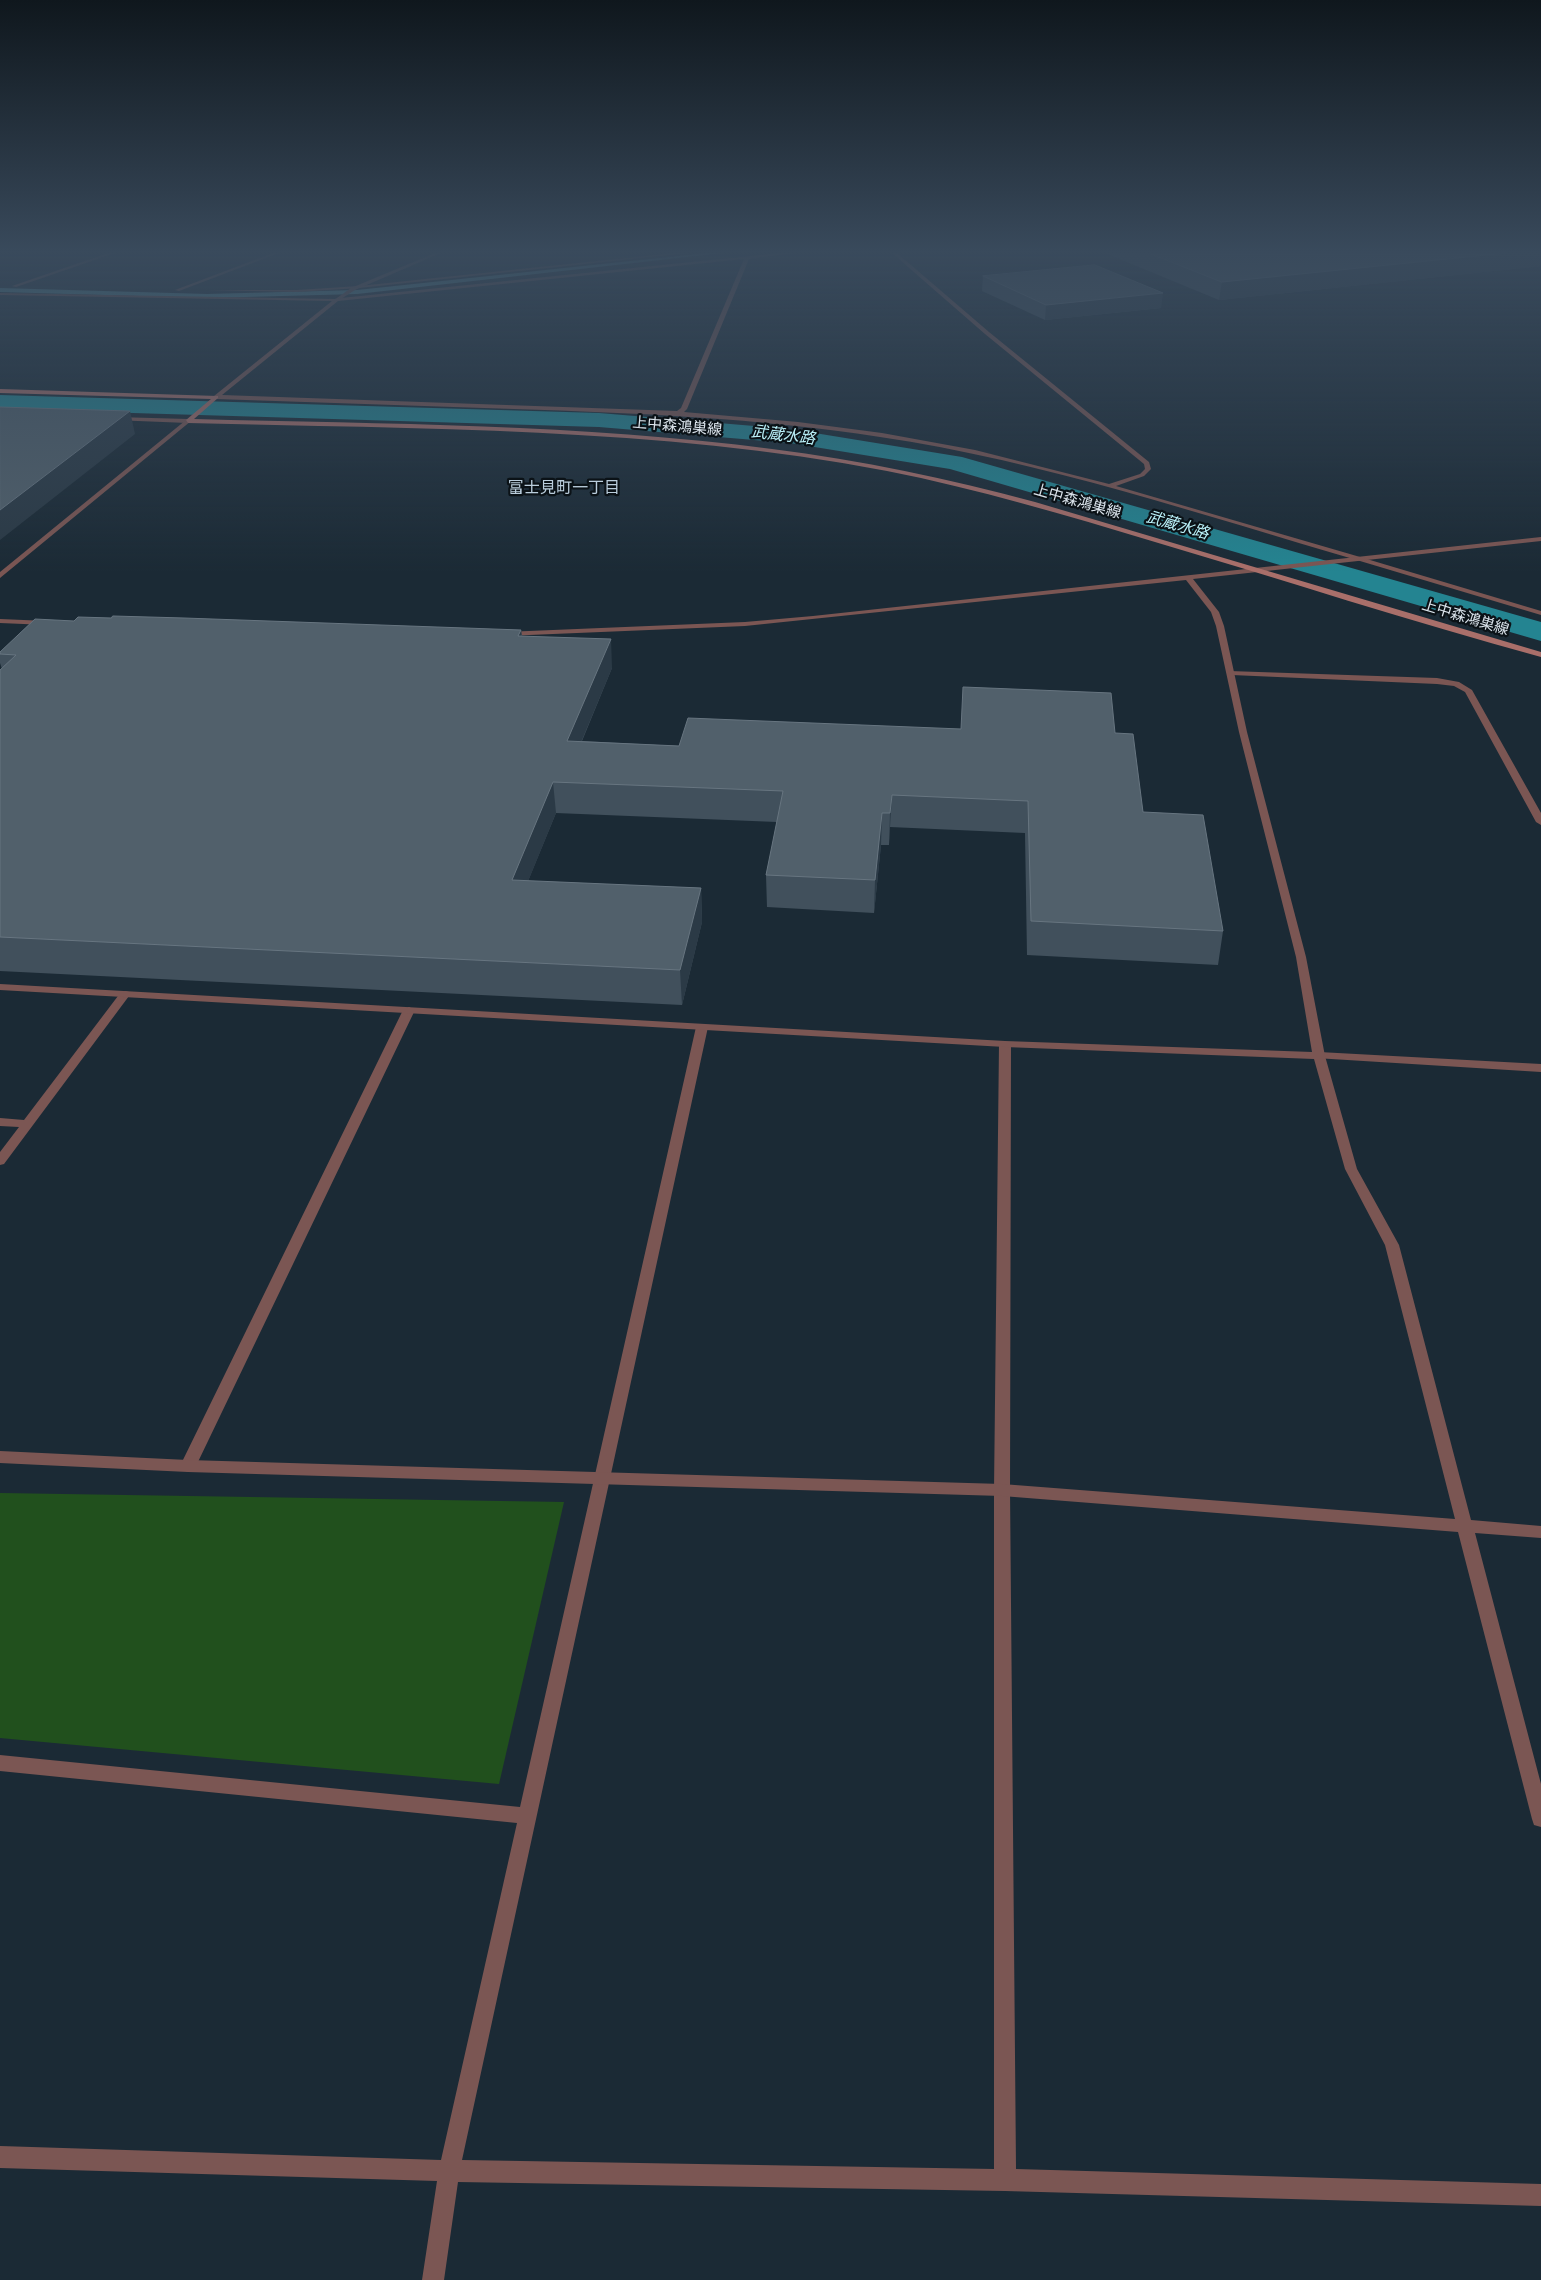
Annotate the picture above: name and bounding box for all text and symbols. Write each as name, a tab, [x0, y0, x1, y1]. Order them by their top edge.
street label: 上中森鴻巣線	[631, 415, 723, 441]
water label: 武蔵水路	[750, 424, 816, 450]
district label: 富士見町一丁目	[508, 480, 620, 500]
street label: 上中森鴻巣線	[1031, 482, 1123, 524]
water label: 武蔵水路	[1144, 509, 1210, 545]
street label: 上中森鴻巣線	[1419, 597, 1511, 641]

